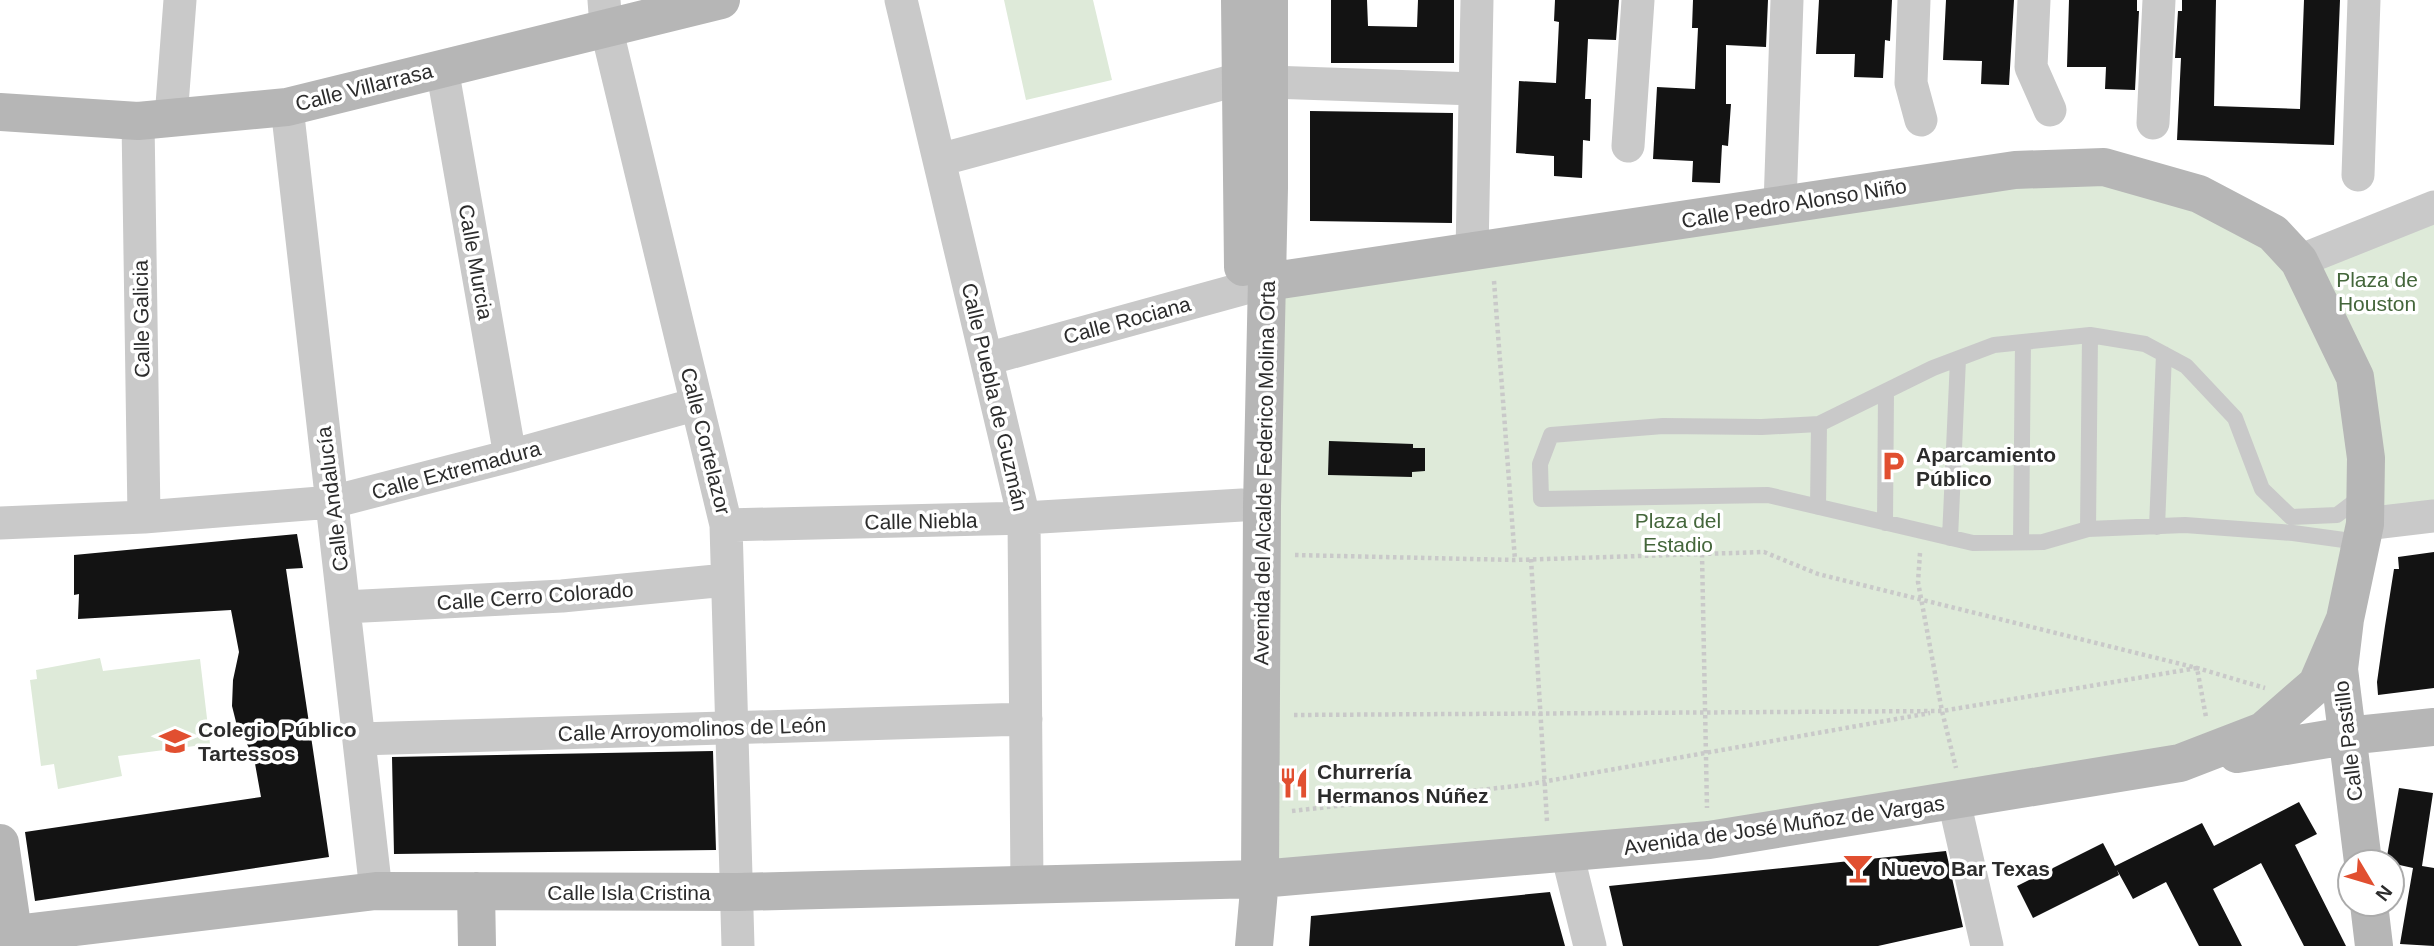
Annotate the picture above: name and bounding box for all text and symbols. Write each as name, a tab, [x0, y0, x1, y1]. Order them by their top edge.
street label: Calle Villarrasa	[293, 59, 435, 115]
street label: Calle Pedro Alonso Niño	[1680, 174, 1908, 232]
street label: Calle Murcia	[455, 203, 498, 322]
street label: Calle Galicia	[128, 260, 154, 378]
park label: Plaza de Houston	[2336, 268, 2418, 315]
street label: Avenida del Alcalde Federico Molina Orta	[1249, 280, 1279, 666]
street label: Calle Puebla de Guzmán	[958, 281, 1032, 513]
street label: Calle Rociana	[1061, 292, 1193, 348]
street label: Calle Cortelazor	[677, 365, 735, 517]
street label: Calle Andalucía	[312, 425, 352, 573]
street label: Calle Extremadura	[369, 436, 543, 504]
place label: Aparcamiento Público	[1916, 443, 2056, 490]
parking icon: Aparcamiento Público	[1876, 449, 1910, 483]
street label: Calle Niebla	[864, 509, 978, 533]
park label: Plaza del Estadio	[1635, 509, 1721, 556]
street label: Calle Cerro Colorado	[436, 578, 634, 614]
street label: Calle Pastillo	[2329, 679, 2367, 803]
street label: Calle Arroyomolinos de León	[557, 713, 827, 745]
place label: Colegio Público Tartessos	[198, 718, 357, 765]
school or university icon: Colegio Público Tartessos	[158, 724, 192, 758]
place label: Churrería Hermanos Núñez	[1317, 760, 1489, 807]
restaurant icon: Churrería Hermanos Núñez	[1277, 766, 1311, 800]
street label: Avenida de José Muñoz de Vargas	[1622, 791, 1946, 859]
north arrow	[2336, 848, 2406, 918]
bar icon: Nuevo Bar Texas	[1841, 851, 1875, 885]
place label: Nuevo Bar Texas	[1881, 857, 2050, 880]
street label: Calle Isla Cristina	[547, 881, 711, 904]
text: N	[2372, 881, 2397, 905]

